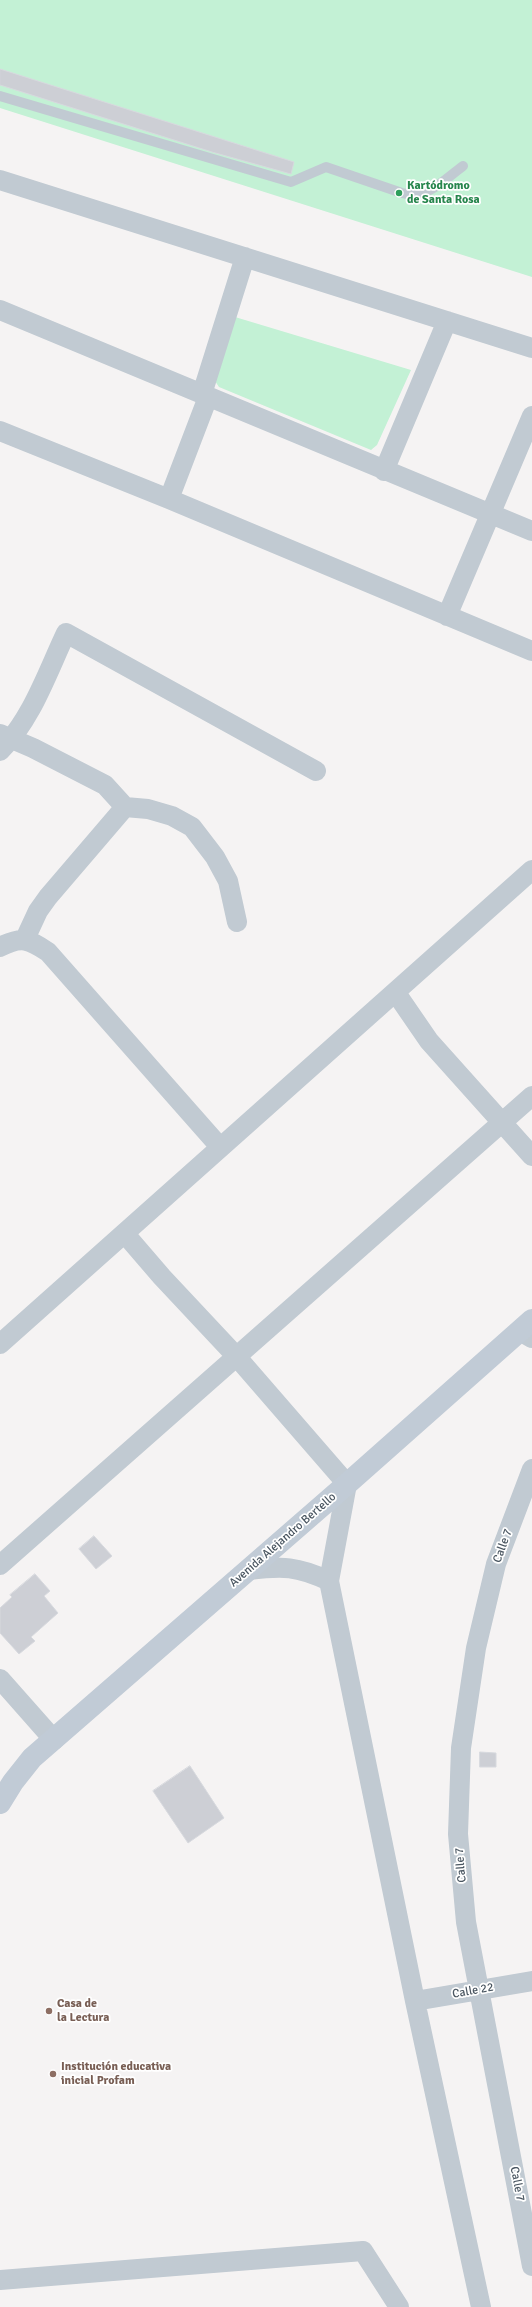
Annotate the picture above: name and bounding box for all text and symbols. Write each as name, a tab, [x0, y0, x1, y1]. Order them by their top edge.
place label: Kartódromo de Santa Rosa	[407, 179, 480, 207]
marker: Kartódromo de Santa Rosa	[394, 188, 404, 198]
street label: Avenida Alejandro Bertello	[227, 1490, 339, 1590]
street label: Calle 7	[490, 1527, 516, 1565]
street label: Calle 7	[452, 1847, 470, 1883]
street label: Calle 22	[451, 1980, 495, 2002]
place label: Casa de la Lectura	[57, 1997, 109, 2025]
marker: Casa de la Lectura	[44, 2006, 54, 2016]
place label: Institución educativa inicial Profam	[61, 2060, 171, 2088]
marker: Institución educativa inicial Profam	[48, 2069, 58, 2079]
street label: Calle 7	[507, 2165, 527, 2203]

